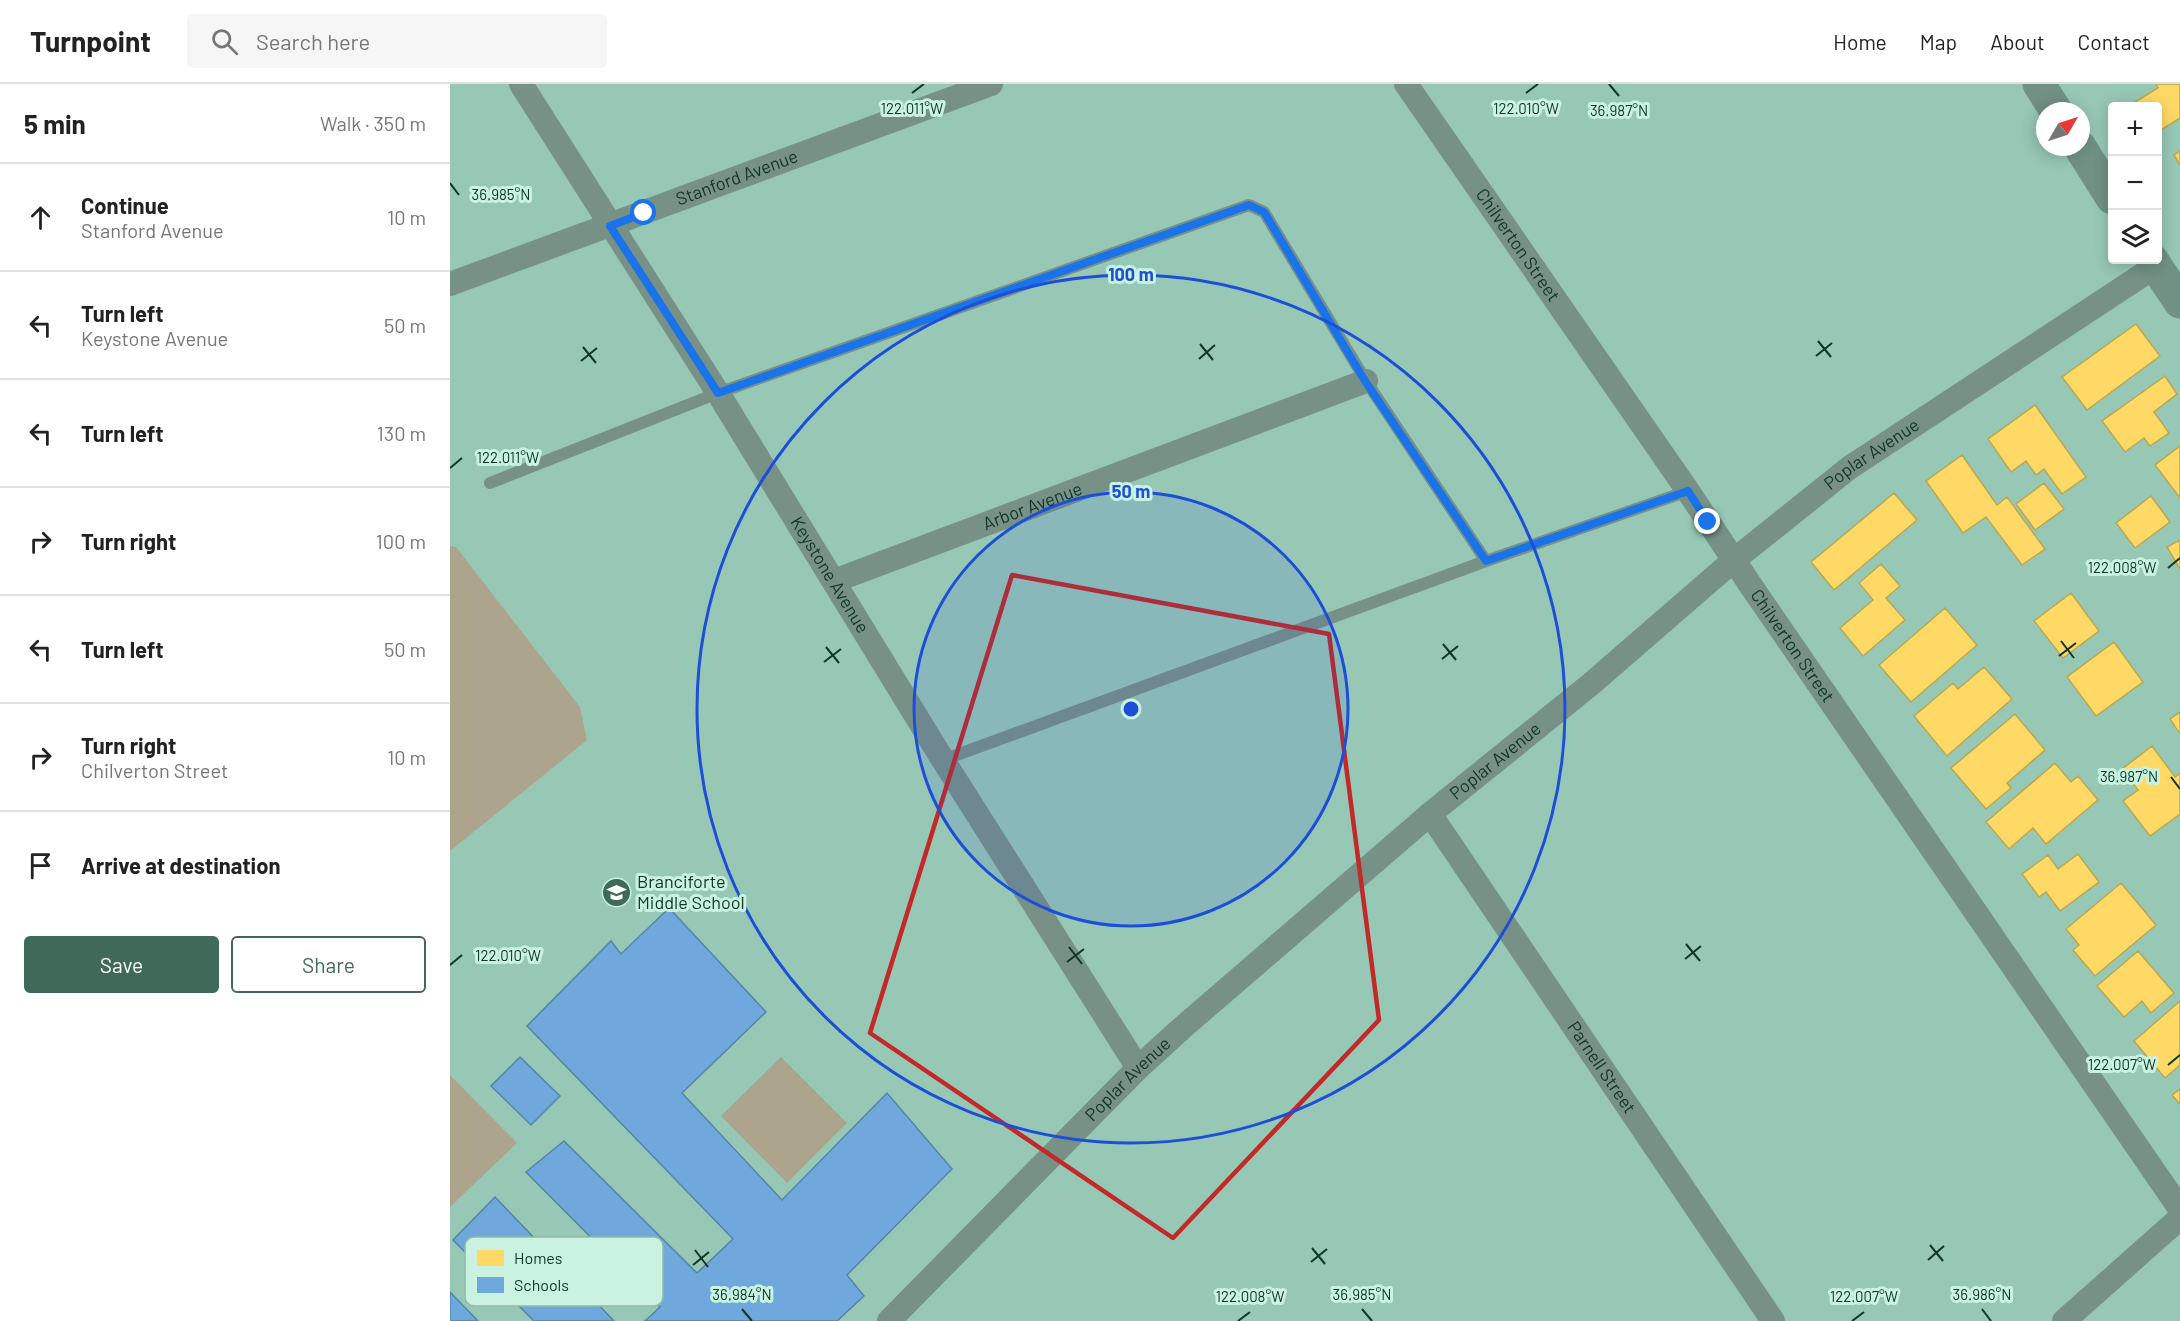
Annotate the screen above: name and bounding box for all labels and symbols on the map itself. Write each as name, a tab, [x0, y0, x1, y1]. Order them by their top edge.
text: 122.011°W	[881, 99, 943, 117]
text: 122.010°W	[1493, 99, 1559, 117]
text: 36.987°N	[1590, 101, 1648, 119]
north arrow	[2036, 102, 2090, 156]
street label: Stanford Avenue	[673, 144, 801, 210]
street label: Chilverton Street	[1472, 184, 1565, 305]
text: 36.985°N	[472, 185, 530, 203]
route start	[630, 199, 656, 225]
text: 100 m	[1108, 263, 1154, 285]
street label: Poplar Avenue	[1819, 413, 1923, 494]
text: 122.011°W	[477, 448, 539, 466]
street label: Arbor Avenue	[979, 477, 1085, 534]
text: 50 m	[1112, 480, 1150, 502]
route end	[1694, 508, 1720, 534]
street label: Keystone Avenue	[786, 512, 875, 637]
text: 122.008°W	[2088, 558, 2156, 576]
street label: Chilverton Street	[1747, 585, 1840, 706]
centre of rings	[1121, 699, 1141, 719]
street label: Poplar Avenue	[1445, 717, 1545, 804]
text: 36.987°N	[2100, 767, 2158, 785]
place label: Branciforte Middle School	[637, 870, 745, 913]
school or university icon: Branciforte Middle School	[600, 876, 632, 908]
text: 122.010°W	[475, 946, 541, 964]
street label: Parnell Street	[1563, 1017, 1641, 1117]
street label: Poplar Avenue	[1080, 1032, 1175, 1125]
text: 122.007°W	[2088, 1055, 2156, 1073]
legend	[465, 1237, 663, 1306]
text: Homes	[514, 1248, 562, 1267]
text: Schools	[514, 1275, 569, 1294]
text: 36.984°N	[712, 1285, 772, 1303]
text: 36.985°N	[1333, 1285, 1391, 1303]
text: 36.986°N	[1953, 1285, 2011, 1303]
text: 122.008°W	[1216, 1287, 1284, 1305]
text: 122.007°W	[1830, 1287, 1898, 1305]

